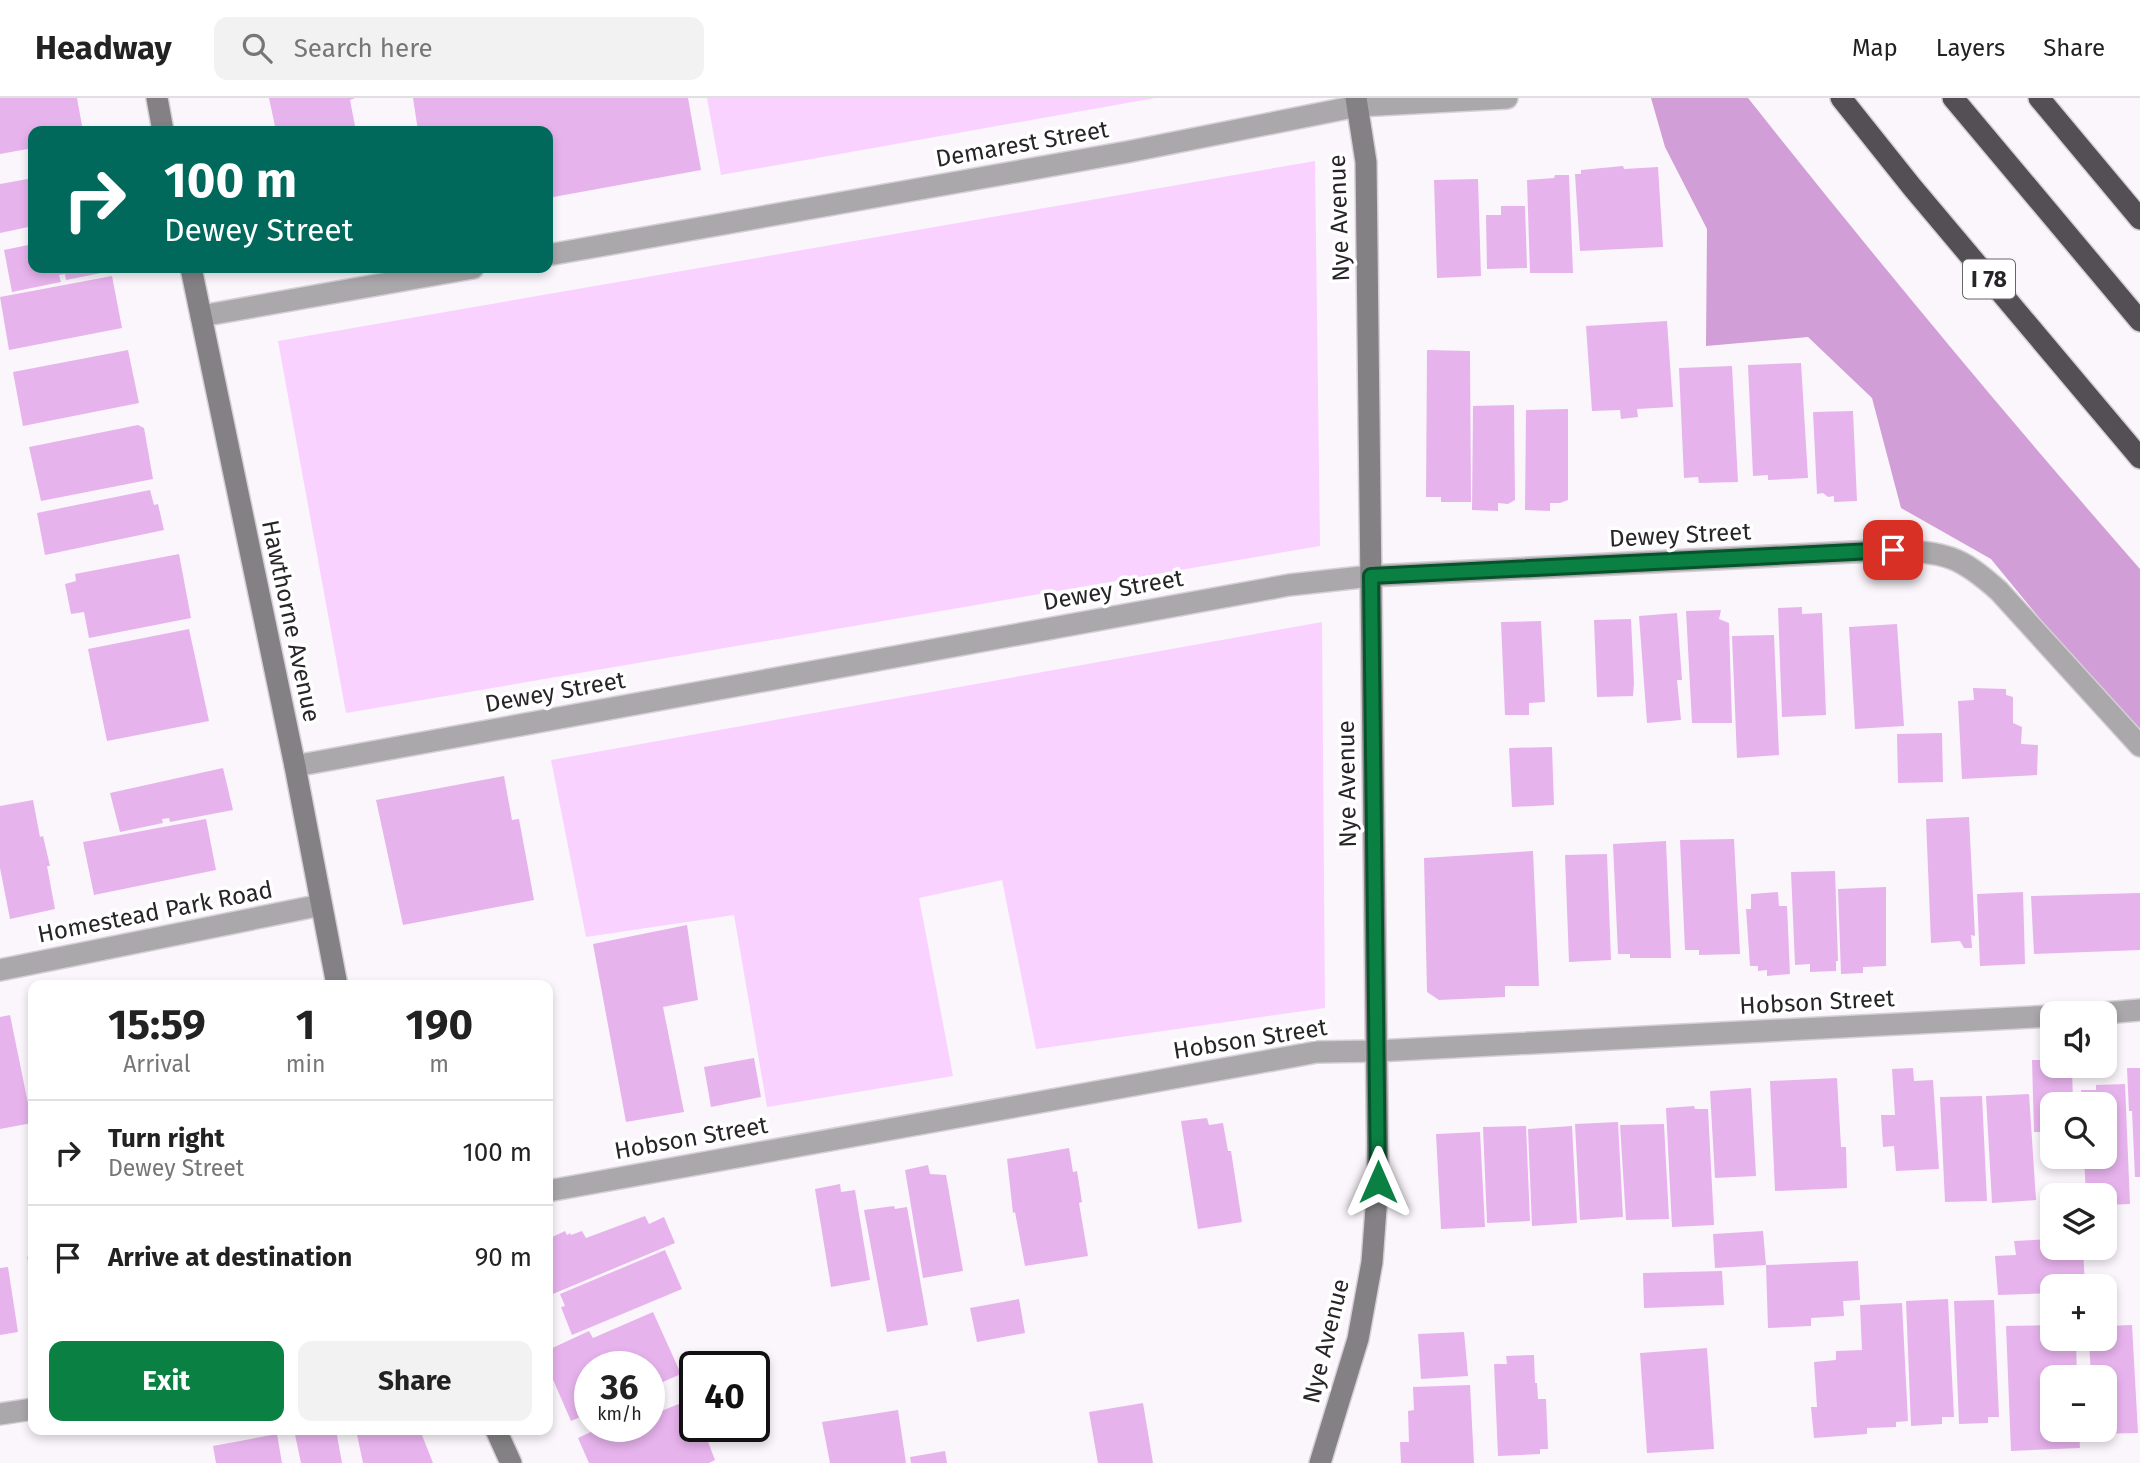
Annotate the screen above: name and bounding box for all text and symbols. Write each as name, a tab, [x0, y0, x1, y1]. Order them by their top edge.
search box	[214, 17, 704, 80]
text: Headway	[35, 28, 172, 68]
icon: search	[238, 29, 276, 67]
text: Search here	[294, 33, 433, 64]
text: Map	[1852, 34, 1898, 62]
text: Layers	[1936, 34, 2005, 62]
text: Share	[2043, 34, 2105, 62]
street label: Demarest Street	[933, 115, 1111, 173]
text: 100 m	[164, 151, 297, 210]
icon: right	[49, 154, 140, 245]
street label: Nye Avenue	[1323, 154, 1355, 282]
text: Dewey Street	[164, 211, 353, 249]
road number: I 78	[1963, 260, 2015, 298]
street label: Dewey Street	[1608, 517, 1752, 553]
street label: Hawthorne Avenue	[256, 518, 326, 724]
pin	[1863, 520, 1923, 580]
icon: arrive	[1874, 531, 1912, 569]
street label: Dewey Street	[1041, 564, 1186, 616]
street label: Dewey Street	[483, 666, 628, 718]
street label: Nye Avenue	[1332, 720, 1362, 848]
street label: Homestead Park Road	[35, 875, 275, 949]
street label: Hobson Street	[1739, 984, 1896, 1020]
text: 15:59	[108, 1000, 206, 1050]
text: 1	[296, 1000, 315, 1050]
text: 190	[405, 1000, 473, 1050]
map controls	[2040, 1001, 2117, 1442]
button: sound	[2040, 1001, 2117, 1078]
street label: Hobson Street	[1171, 1013, 1329, 1065]
text: Arrival	[123, 1050, 191, 1078]
text: min	[286, 1050, 325, 1078]
text: m	[429, 1050, 449, 1078]
button: search	[2040, 1092, 2117, 1169]
street label: Hobson Street	[612, 1111, 770, 1165]
text: Turn right	[108, 1123, 225, 1154]
icon: right	[49, 1134, 87, 1172]
text: 100 m	[463, 1137, 532, 1168]
position arrow	[1341, 1145, 1415, 1219]
text: Dewey Street	[108, 1154, 244, 1182]
button: layers	[2040, 1183, 2117, 1260]
icon: arrive	[49, 1239, 87, 1277]
text: Arrive at destination	[108, 1242, 352, 1273]
text: 90 m	[475, 1242, 532, 1273]
button: +	[2040, 1274, 2117, 1351]
street label: Nye Avenue	[1297, 1276, 1355, 1406]
button: Exit	[49, 1341, 284, 1421]
button: Share	[298, 1341, 532, 1421]
speed limit sign: 40	[679, 1351, 770, 1442]
button: −	[2040, 1365, 2117, 1442]
text: 36	[601, 1366, 638, 1408]
text: km/h	[597, 1403, 642, 1425]

